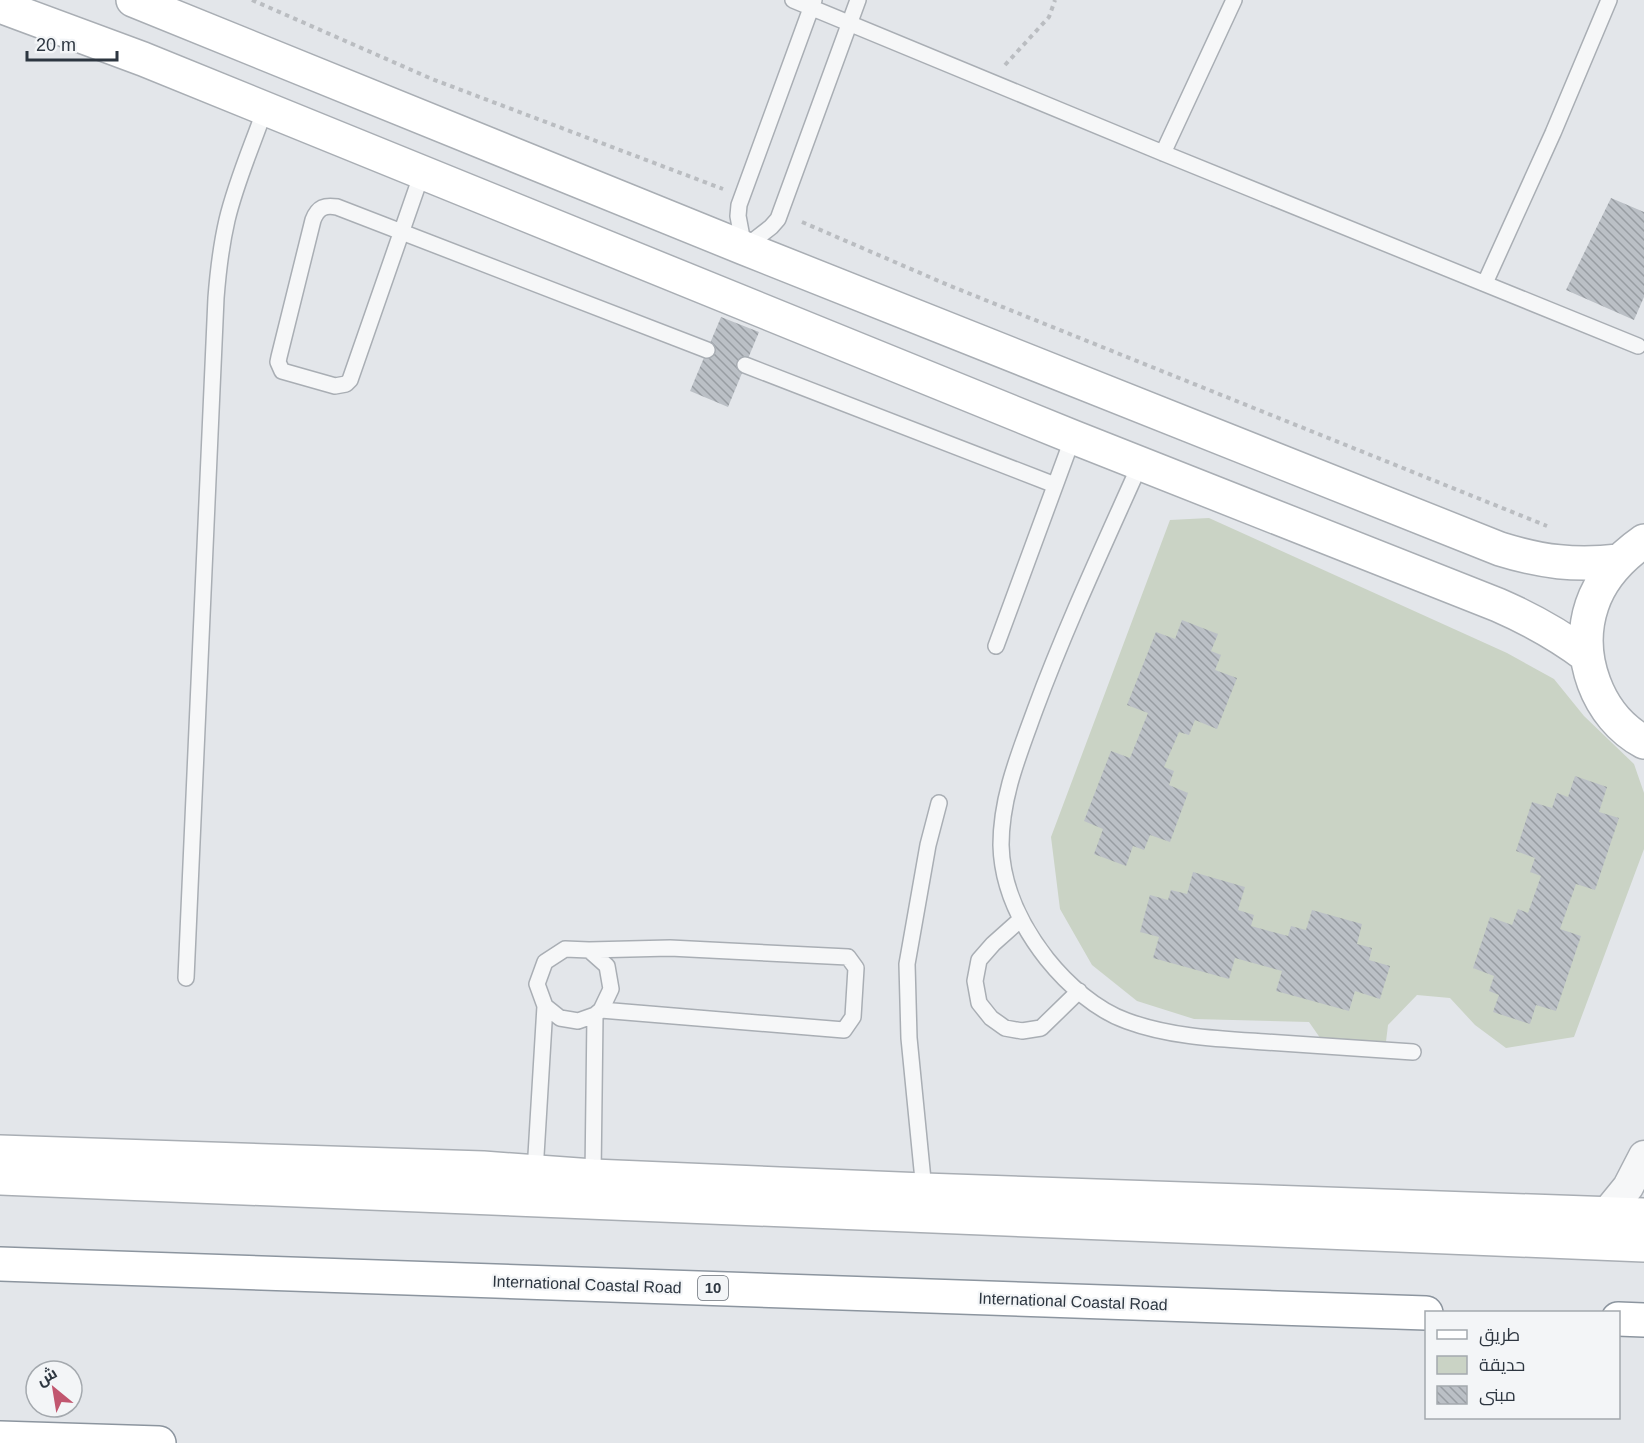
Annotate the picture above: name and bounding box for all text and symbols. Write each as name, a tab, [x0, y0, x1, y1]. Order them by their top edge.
scale bar	[27, 24, 117, 62]
text: 20 m	[36, 35, 76, 55]
street label: International Coastal Road	[492, 1273, 682, 1296]
road number: 10	[698, 1276, 728, 1300]
street label: International Coastal Road	[978, 1290, 1168, 1313]
legend	[1425, 1311, 1620, 1419]
text: طريق	[1479, 1325, 1520, 1347]
text: حديقة	[1479, 1355, 1525, 1375]
north arrow	[24, 1359, 84, 1419]
text: ش	[34, 1364, 60, 1390]
text: مبنى	[1479, 1385, 1516, 1406]

